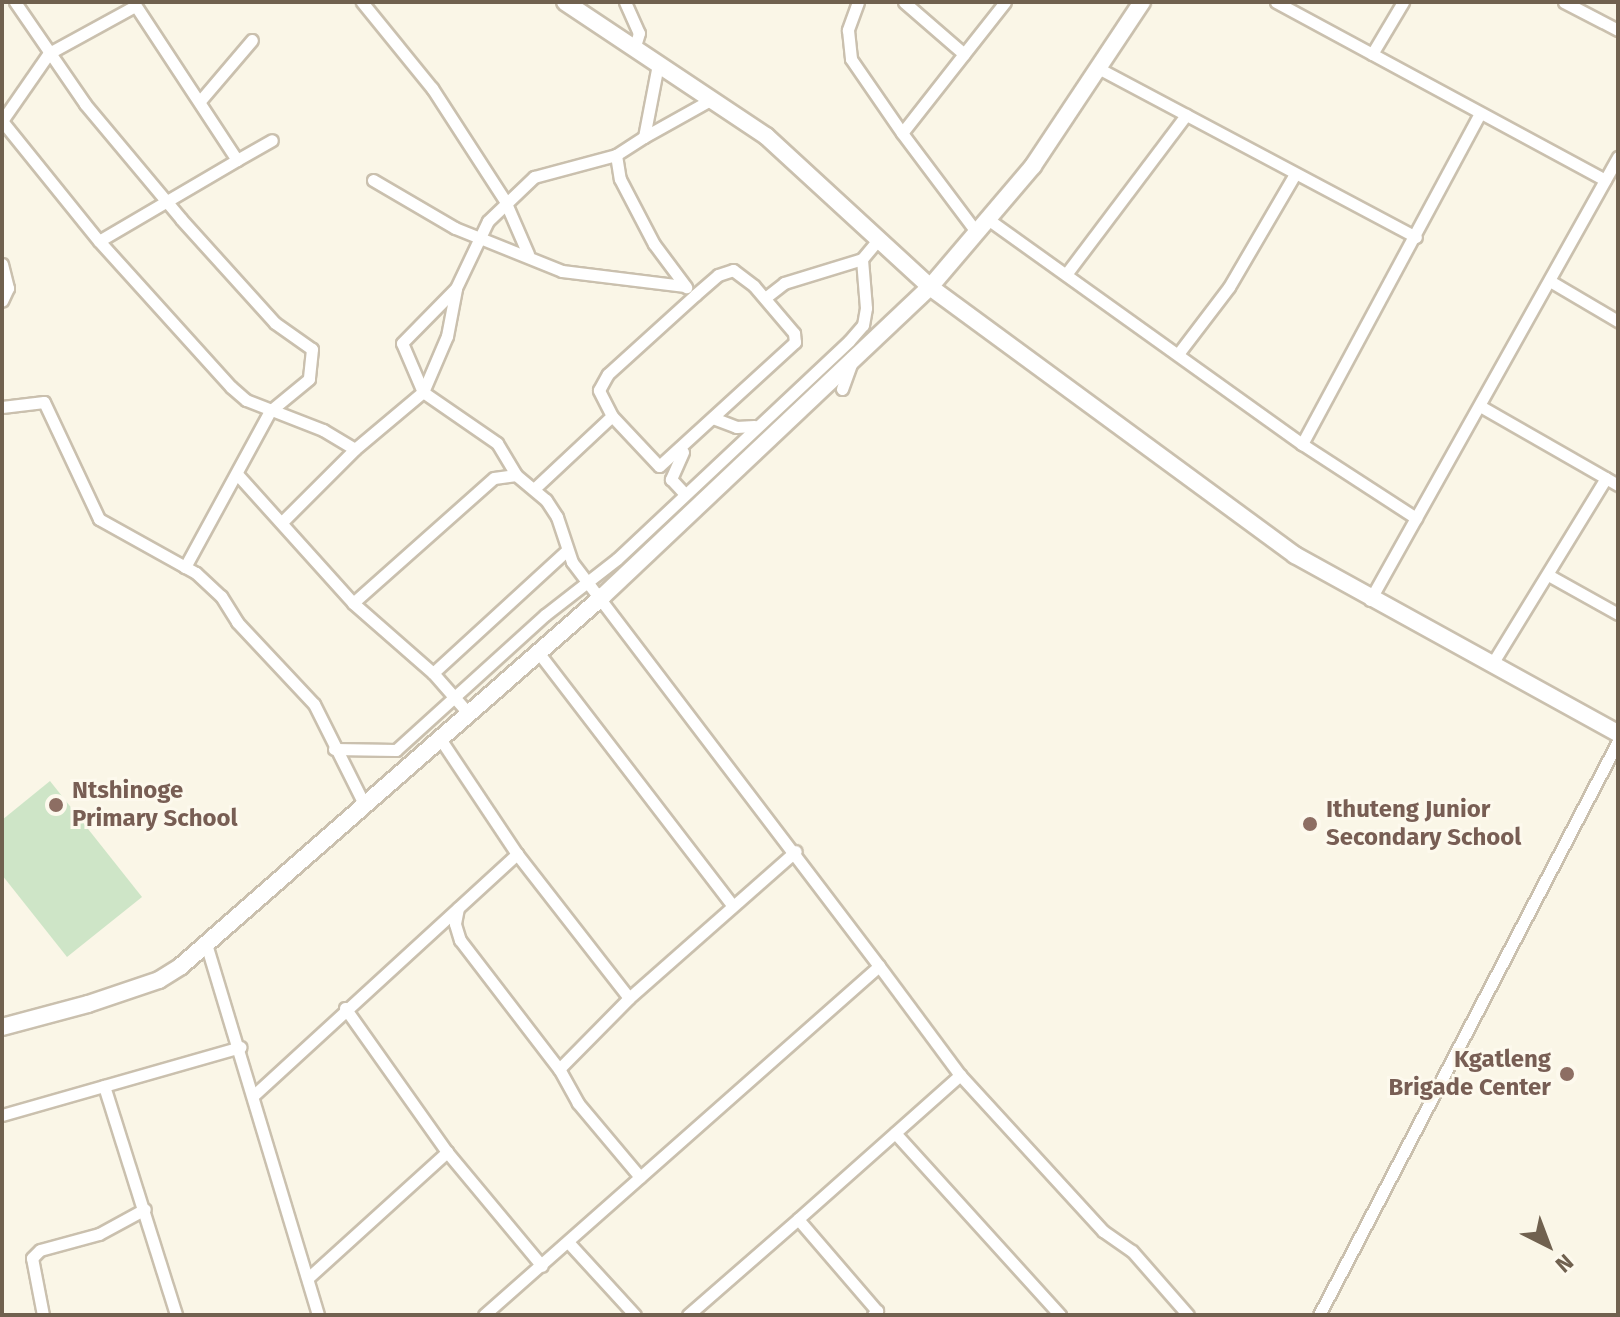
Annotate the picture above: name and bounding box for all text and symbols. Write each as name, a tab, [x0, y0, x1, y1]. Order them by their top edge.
place label: Ntshinoge Primary School	[72, 777, 238, 833]
marker: Ntshinoge Primary School	[47, 796, 65, 814]
place label: Ithuteng Junior Secondary School	[1326, 796, 1521, 852]
marker: Ithuteng Junior Secondary School	[1301, 815, 1319, 833]
place label: Kgatleng Brigade Center	[1389, 1046, 1551, 1102]
marker: Kgatleng Brigade Center	[1558, 1065, 1576, 1083]
north arrow	[1508, 1205, 1588, 1285]
text: N	[1550, 1248, 1579, 1278]

